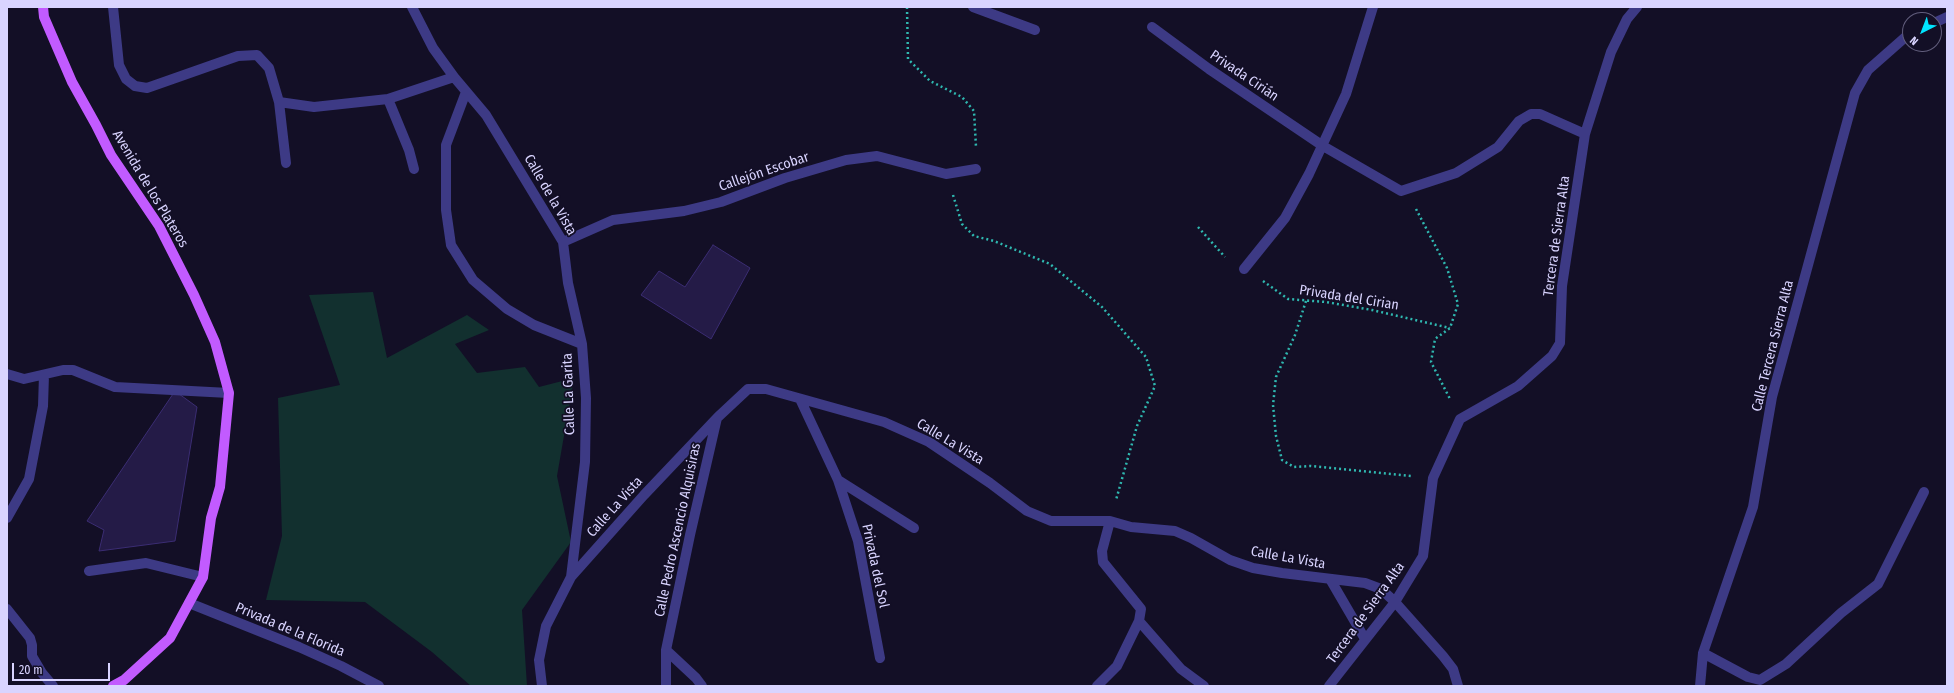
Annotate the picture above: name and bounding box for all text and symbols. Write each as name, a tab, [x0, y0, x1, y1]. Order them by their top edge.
north arrow	[1902, 12, 1942, 52]
text: N	[1908, 34, 1921, 48]
street label: Privada Cirián	[1206, 47, 1282, 105]
street label: Avenida de los Plateros	[108, 127, 192, 251]
street label: Callejón Escobar	[717, 149, 811, 195]
street label: Calle de la Vista	[520, 152, 580, 238]
street label: Tercera de Sierra Alta	[1540, 175, 1574, 297]
street label: Calle Tercera Sierra Alta	[1749, 279, 1797, 413]
street label: Privada del Cirian	[1298, 282, 1400, 314]
street label: Calle La Garita	[559, 353, 579, 435]
street label: Calle La Vista	[913, 415, 987, 469]
street label: Calle Pedro Ascencio Alquisiras	[651, 442, 705, 618]
street label: Calle La Vista	[584, 473, 646, 541]
street label: Privada del Sol	[858, 522, 892, 610]
street label: Calle La Vista	[1249, 543, 1327, 573]
street label: Tercera de Sierra Alta	[1324, 559, 1408, 667]
street label: Privada de la Florida	[233, 599, 347, 661]
scale bar	[14, 655, 112, 681]
text: 20 m	[19, 663, 43, 677]

